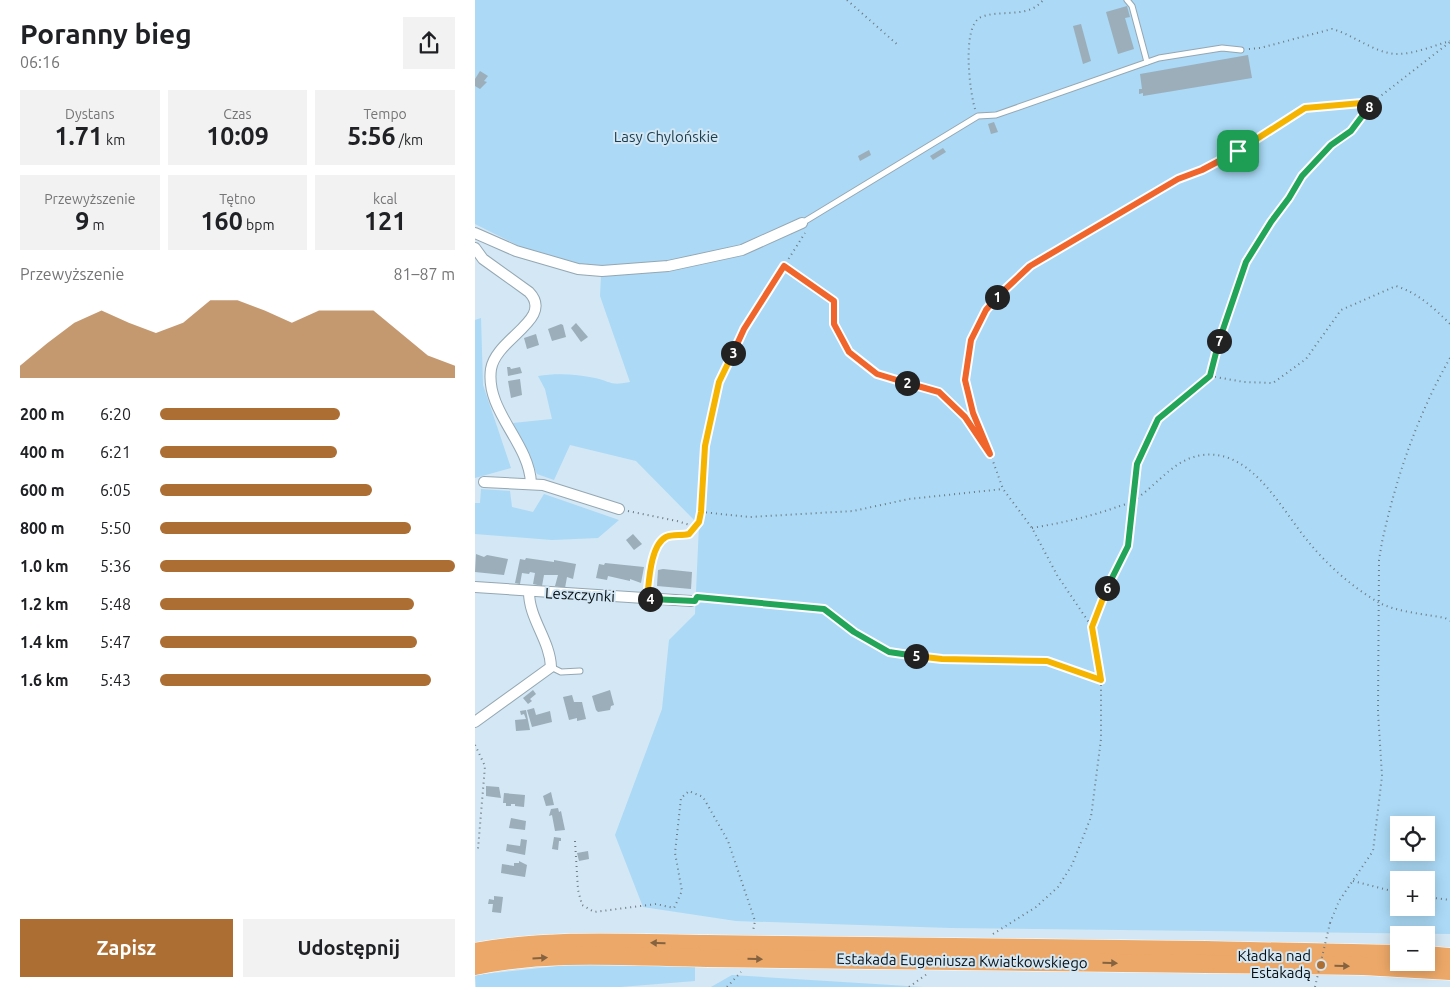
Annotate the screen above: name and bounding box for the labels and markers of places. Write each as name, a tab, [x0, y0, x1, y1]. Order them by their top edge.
pin: 8	[1357, 94, 1381, 120]
pin	[1217, 130, 1259, 172]
pin: 1	[985, 284, 1009, 310]
pin: 7	[1207, 328, 1231, 354]
pin: 3	[721, 340, 745, 366]
pin: 2	[895, 370, 919, 396]
pin: 6	[1095, 576, 1119, 600]
pin: 4	[637, 586, 663, 612]
pin: 5	[903, 644, 929, 668]
place label: Kładka nad Estakadą	[1238, 947, 1311, 981]
marker: Kładka nad Estakadą	[1315, 959, 1327, 971]

